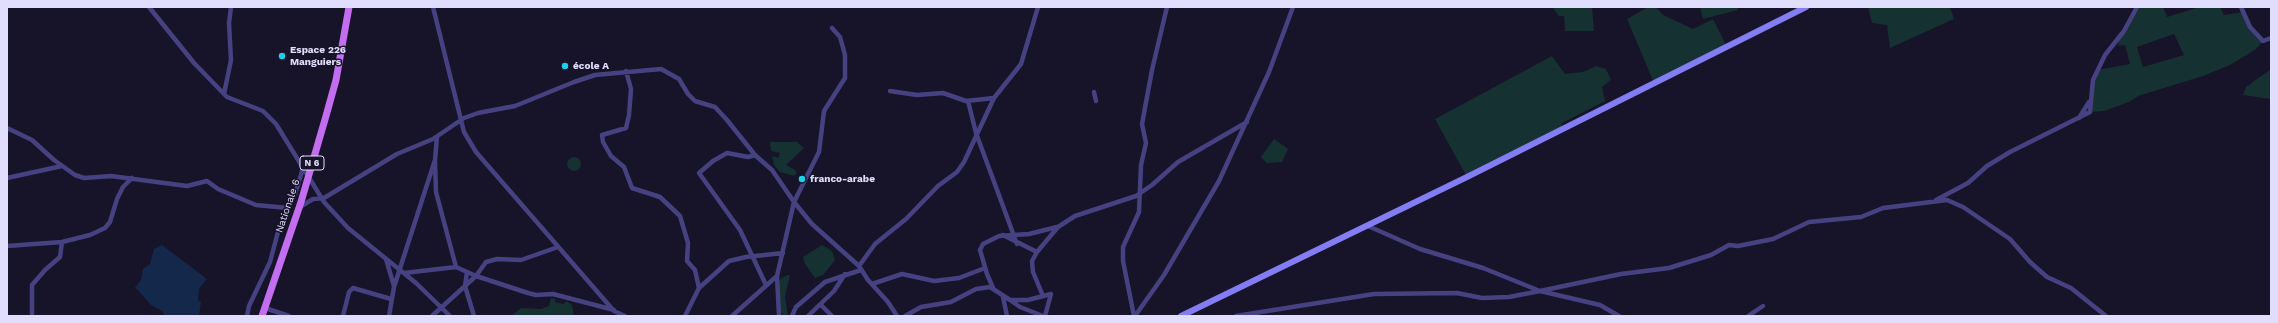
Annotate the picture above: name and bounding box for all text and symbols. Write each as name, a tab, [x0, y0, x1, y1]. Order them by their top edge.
place label: Espace 226 Manguiers	[290, 44, 346, 68]
marker: Espace 226 Manguiers	[277, 51, 287, 61]
place label: école A	[573, 60, 609, 72]
marker: école A	[560, 61, 570, 71]
road number: N 6	[300, 156, 324, 170]
place label: franco-arabe	[810, 173, 875, 185]
marker: franco-arabe	[797, 174, 807, 184]
street label: Nationale 6	[273, 178, 303, 234]

